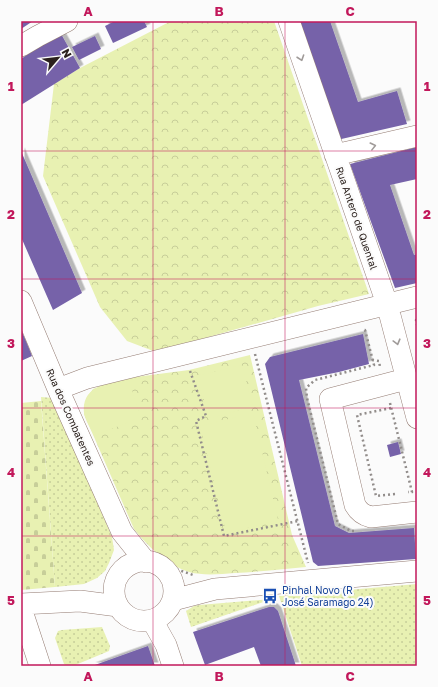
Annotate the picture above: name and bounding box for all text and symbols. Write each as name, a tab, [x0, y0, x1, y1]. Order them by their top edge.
text: A	[83, 3, 93, 19]
text: B	[214, 3, 224, 19]
text: C	[345, 3, 355, 19]
north arrow	[38, 38, 78, 78]
text: N	[60, 46, 75, 60]
one-way arrow	[297, 54, 305, 61]
text: 1	[8, 78, 15, 94]
text: 1	[424, 78, 431, 94]
one-way arrow	[370, 143, 376, 151]
street label: Rua Antero de Quental	[334, 165, 380, 271]
text: 2	[7, 206, 15, 222]
text: 2	[423, 206, 431, 222]
text: 3	[7, 335, 15, 351]
text: 3	[423, 335, 431, 351]
one-way arrow	[392, 339, 400, 345]
street label: Rua dos Combatentes	[44, 367, 98, 467]
text: 4	[7, 464, 15, 480]
text: 4	[423, 464, 431, 480]
place label: Pinhal Novo (R José Saramago 24)	[282, 584, 374, 608]
bus stop icon: Pinhal Novo (R José Saramago 24)	[261, 587, 279, 605]
text: 5	[7, 592, 15, 608]
text: 5	[423, 592, 431, 608]
text: A	[83, 668, 93, 684]
text: B	[214, 668, 224, 684]
text: C	[345, 668, 355, 684]

